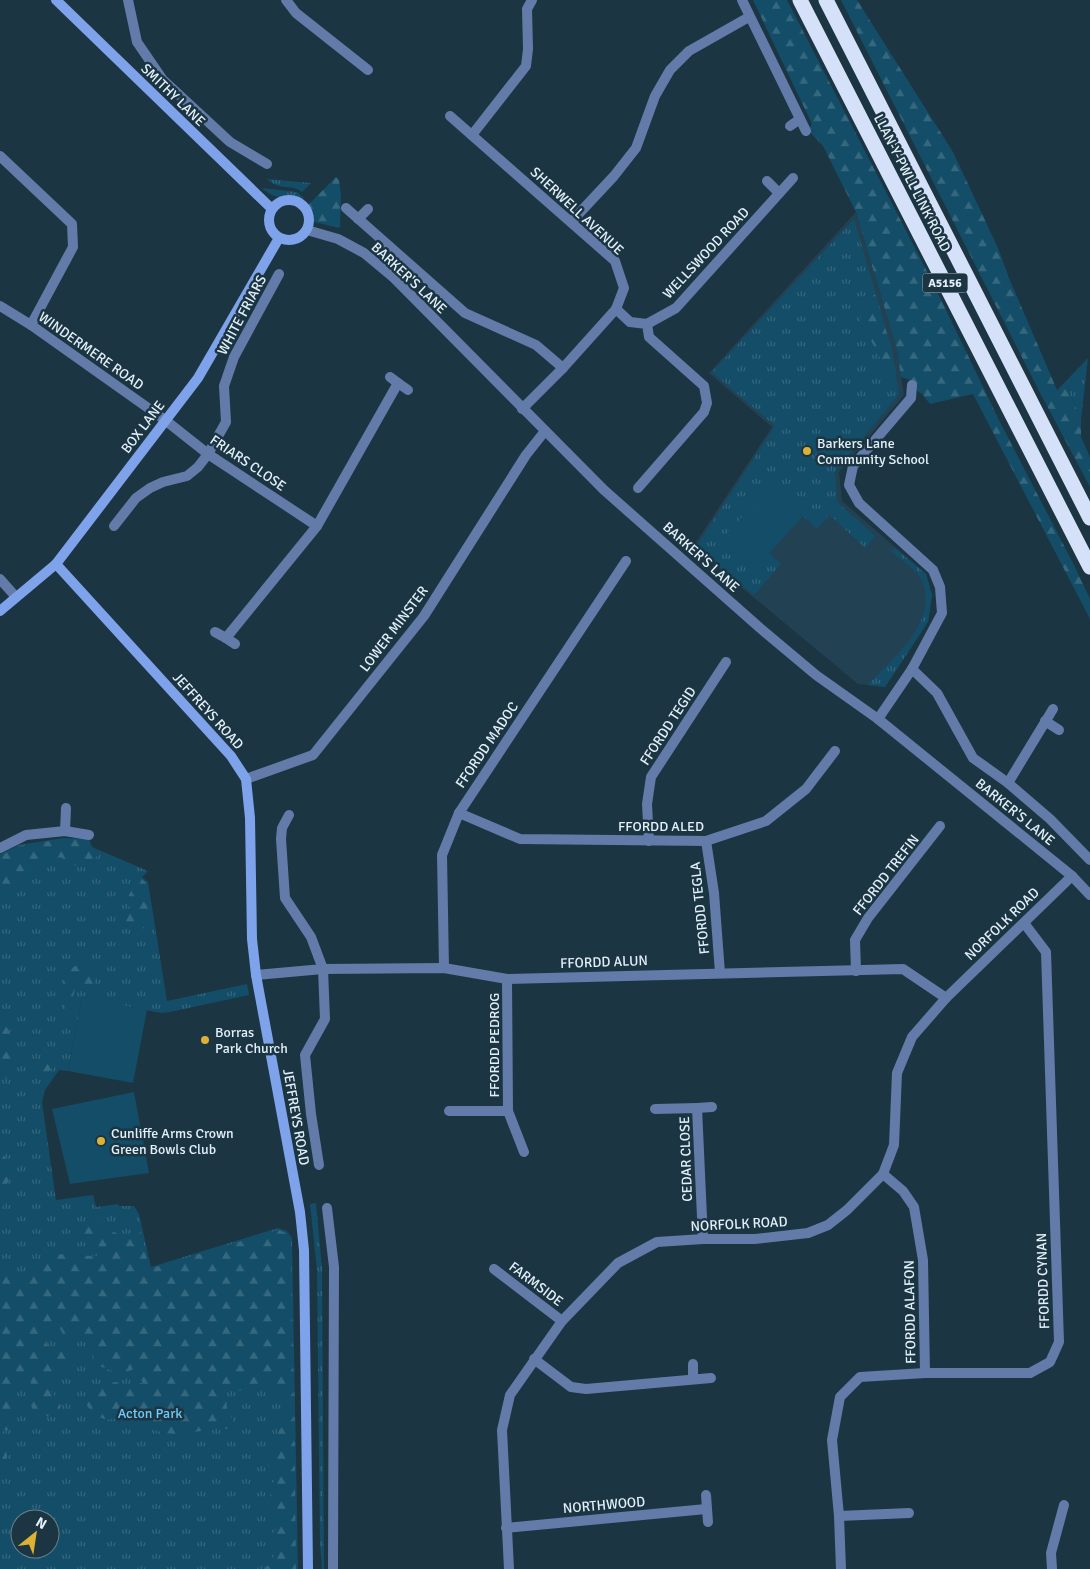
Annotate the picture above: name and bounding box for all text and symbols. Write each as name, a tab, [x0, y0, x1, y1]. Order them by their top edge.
street label: SMITHY LANE	[137, 60, 209, 130]
street label: LLAN-Y-PWLL LINK ROAD	[870, 111, 954, 255]
street label: SHERWELL AVENUE	[527, 163, 627, 259]
street label: WELLSWOOD ROAD	[659, 204, 753, 302]
street label: BARKER'S LANE	[368, 239, 450, 317]
street label: WHITE FRIARS	[214, 272, 270, 358]
road number: A5156	[922, 274, 968, 292]
street label: WINDERMERE ROAD	[35, 308, 147, 394]
street label: BOX LANE	[118, 397, 168, 457]
street label: FRIARS CLOSE	[207, 431, 289, 495]
place label: Barkers Lane Community School	[817, 435, 929, 468]
marker: Barkers Lane Community School	[801, 445, 813, 457]
street label: BARKER'S LANE	[659, 518, 743, 596]
street label: LOWER MINSTER	[356, 583, 432, 675]
street label: JEFFREYS ROAD	[169, 669, 247, 753]
street label: FFORDD TEGID	[636, 684, 700, 768]
street label: FFORDD MADOC	[452, 699, 522, 791]
street label: BARKER'S LANE	[972, 775, 1058, 849]
street label: FFORDD ALED	[618, 818, 704, 835]
street label: FFORDD TREFIN	[849, 831, 923, 919]
street label: FFORDD TEGLA	[687, 861, 713, 955]
street label: NORFOLK ROAD	[961, 884, 1043, 964]
street label: FFORDD ALUN	[560, 952, 648, 972]
street label: FFORDD PEDROG	[486, 993, 503, 1097]
place label: Borras Park Church	[215, 1024, 288, 1057]
marker: Borras Park Church	[199, 1034, 211, 1046]
street label: JEFFREYS ROAD	[279, 1067, 313, 1167]
street label: CEDAR CLOSE	[676, 1116, 696, 1202]
place label: Cunliffe Arms Crown Green Bowls Club	[111, 1125, 234, 1158]
marker: Cunliffe Arms Crown Green Bowls Club	[95, 1135, 107, 1147]
street label: NORFOLK ROAD	[690, 1213, 788, 1235]
street label: FFORDD CYNAN	[1033, 1232, 1053, 1330]
street label: FARMSIDE	[505, 1258, 567, 1310]
street label: FFORDD ALAFON	[901, 1260, 919, 1364]
park label: Acton Park	[118, 1405, 182, 1422]
street label: NORTHWOOD	[562, 1493, 646, 1517]
north arrow	[10, 1509, 60, 1559]
text: N	[33, 1513, 50, 1533]

